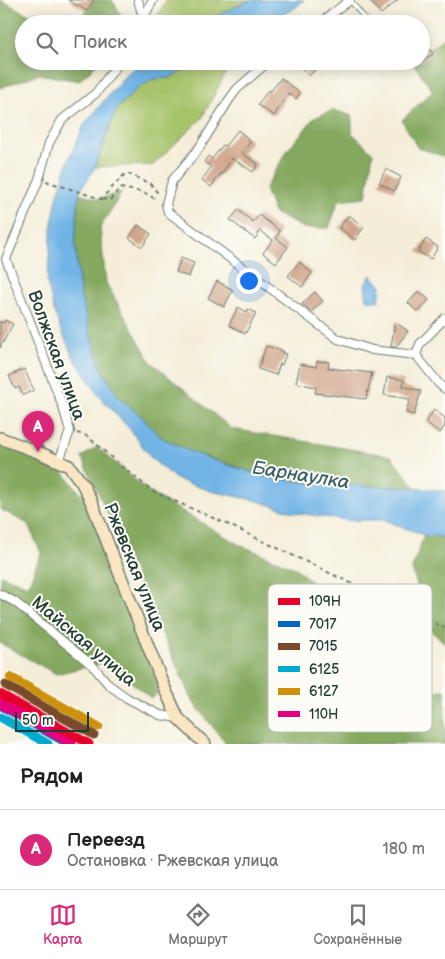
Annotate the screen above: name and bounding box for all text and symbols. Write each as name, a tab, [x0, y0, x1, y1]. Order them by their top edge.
search box	[15, 15, 430, 70]
icon: search	[33, 29, 61, 57]
text: Поиск	[73, 31, 127, 54]
your location	[236, 268, 262, 294]
street label: Волжская улица	[23, 287, 90, 423]
pin: A	[22, 411, 54, 452]
water label: Барнаулка	[251, 456, 351, 495]
street label: Ржевская улица	[99, 500, 170, 635]
legend	[268, 584, 432, 732]
street label: Майская улица	[27, 592, 140, 691]
text: 109Н	[309, 593, 341, 610]
text: 7017	[309, 616, 337, 633]
text: 7015	[309, 638, 338, 655]
text: 6125	[309, 661, 339, 678]
text: 6127	[309, 683, 338, 700]
text: 110Н	[309, 706, 338, 723]
scale bar	[15, 709, 89, 732]
text: 50 m	[22, 712, 54, 729]
text: Рядом	[20, 764, 83, 789]
text: Переезд	[67, 829, 145, 852]
text: A	[31, 840, 41, 859]
text: 180 m	[383, 840, 425, 859]
text: Остановка · Ржевская улица	[67, 852, 278, 871]
tab: Карта	[43, 901, 82, 948]
tab: Маршрут	[168, 901, 228, 948]
tab: Сохранённые	[314, 901, 402, 948]

